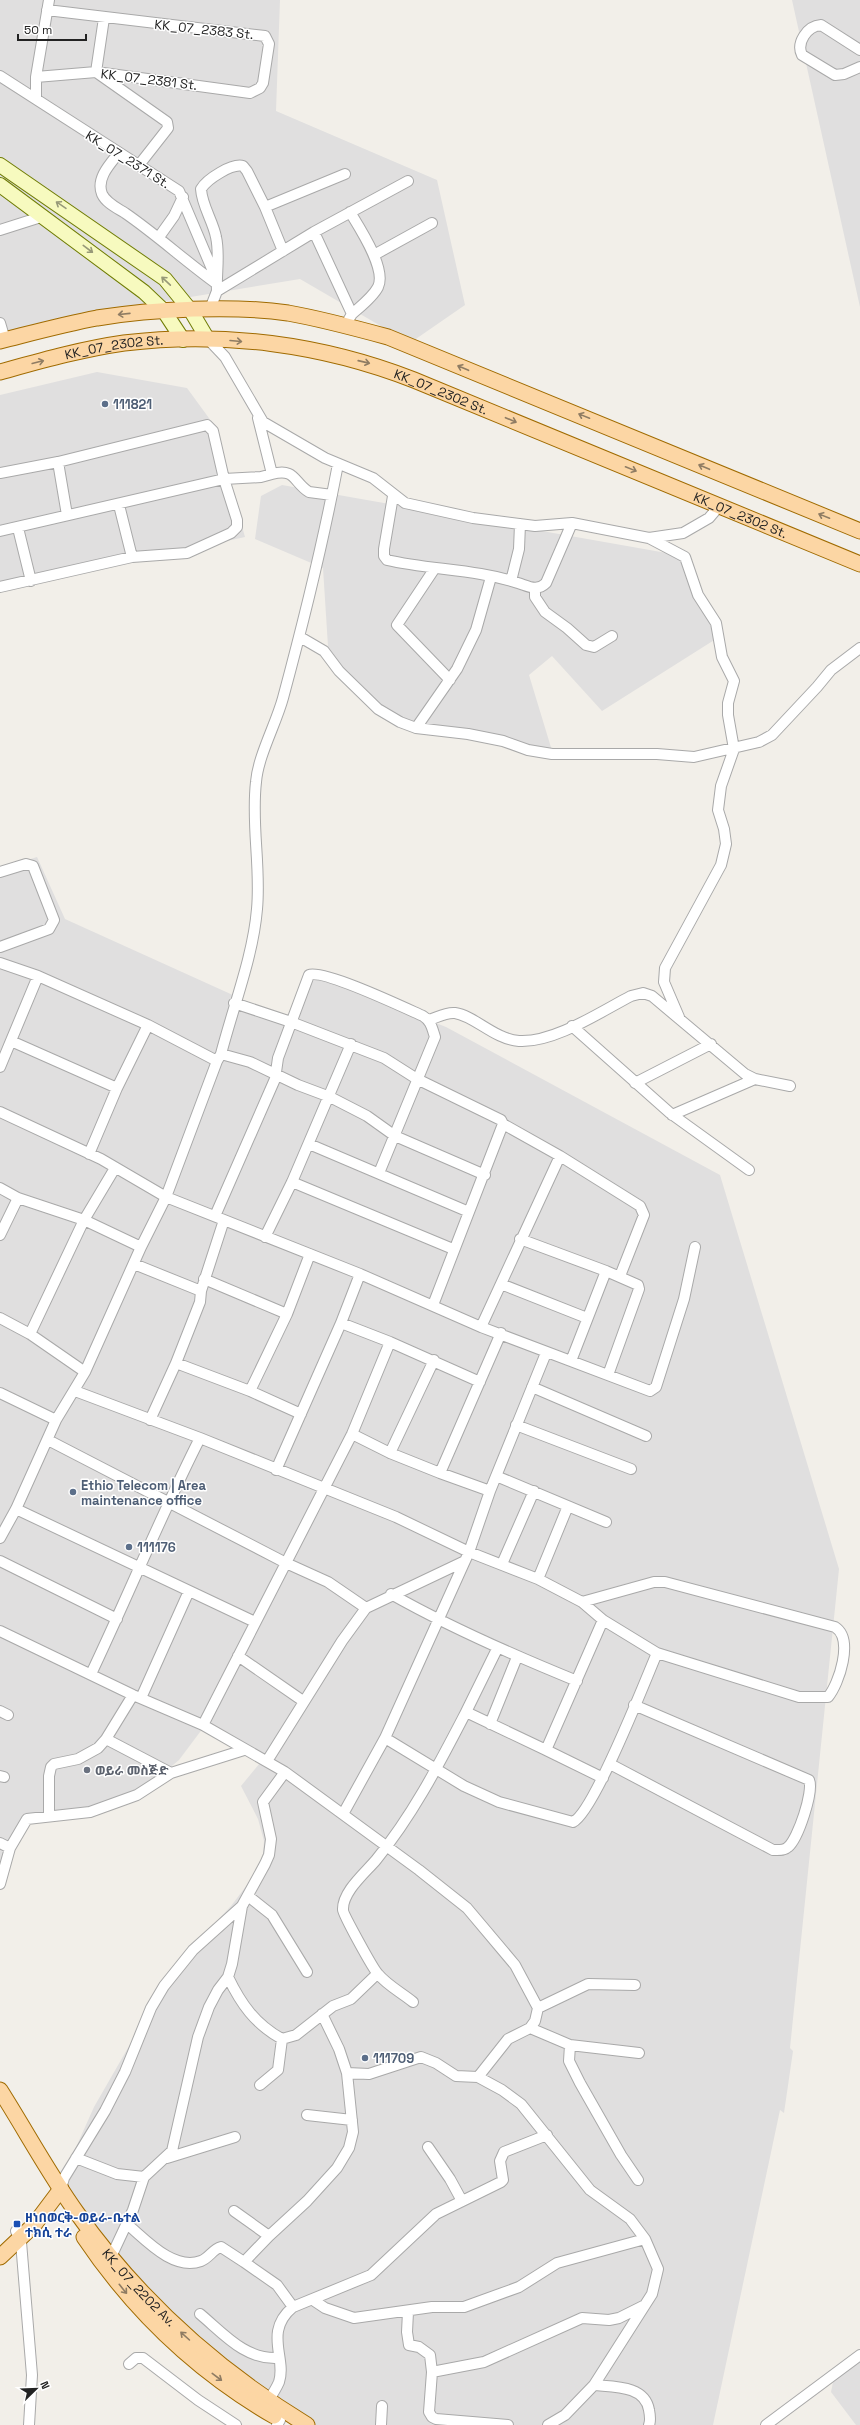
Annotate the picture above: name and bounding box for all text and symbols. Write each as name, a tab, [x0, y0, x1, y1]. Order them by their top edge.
scale bar	[18, 16, 86, 42]
street label: KK_07_2383 St.	[154, 16, 254, 43]
text: 50 m	[24, 22, 52, 38]
street label: KK_07_2381 St.	[100, 65, 198, 94]
street label: KK_07_2371 St.	[82, 127, 173, 192]
one-way arrow	[55, 201, 66, 209]
one-way arrow	[83, 245, 94, 254]
one-way arrow	[161, 276, 171, 286]
one-way arrow	[118, 311, 131, 318]
street label: KK_07_2302 St.	[63, 332, 164, 364]
one-way arrow	[229, 337, 242, 344]
one-way arrow	[31, 358, 44, 365]
one-way arrow	[357, 358, 370, 366]
one-way arrow	[457, 364, 469, 372]
street label: KK_07_2302 St.	[392, 365, 490, 419]
place label: 111821	[113, 396, 152, 413]
marker: 111821	[100, 399, 110, 409]
one-way arrow	[578, 412, 590, 420]
one-way arrow	[504, 416, 516, 424]
one-way arrow	[698, 462, 710, 470]
one-way arrow	[624, 466, 636, 473]
street label: KK_07_2302 St.	[691, 488, 790, 542]
one-way arrow	[818, 512, 830, 519]
place label: Ethio Telecom | Area maintenance office	[81, 1477, 206, 1509]
marker: Ethio Telecom | Area maintenance office	[68, 1487, 78, 1497]
place label: 111176	[137, 1539, 176, 1556]
marker: 111176	[124, 1542, 134, 1552]
place label: ወይራ መስጅድ	[95, 1762, 169, 1779]
marker: ወይራ መስጅድ	[82, 1765, 92, 1775]
place label: 111709	[373, 2050, 414, 2067]
marker: 111709	[360, 2053, 370, 2063]
place label: ዘነበወርቅ-ወይራ-ቤተል ተክሲ ተራ	[25, 2209, 141, 2241]
marker: ዘነበወርቅ-ወይራ-ቤተል ተክሲ ተራ	[12, 2219, 22, 2229]
street label: KK_07_2202 Av.	[98, 2245, 179, 2330]
one-way arrow	[118, 2283, 127, 2294]
one-way arrow	[180, 2331, 190, 2340]
north arrow	[16, 2369, 56, 2409]
one-way arrow	[211, 2373, 222, 2381]
text: N	[37, 2379, 53, 2391]

